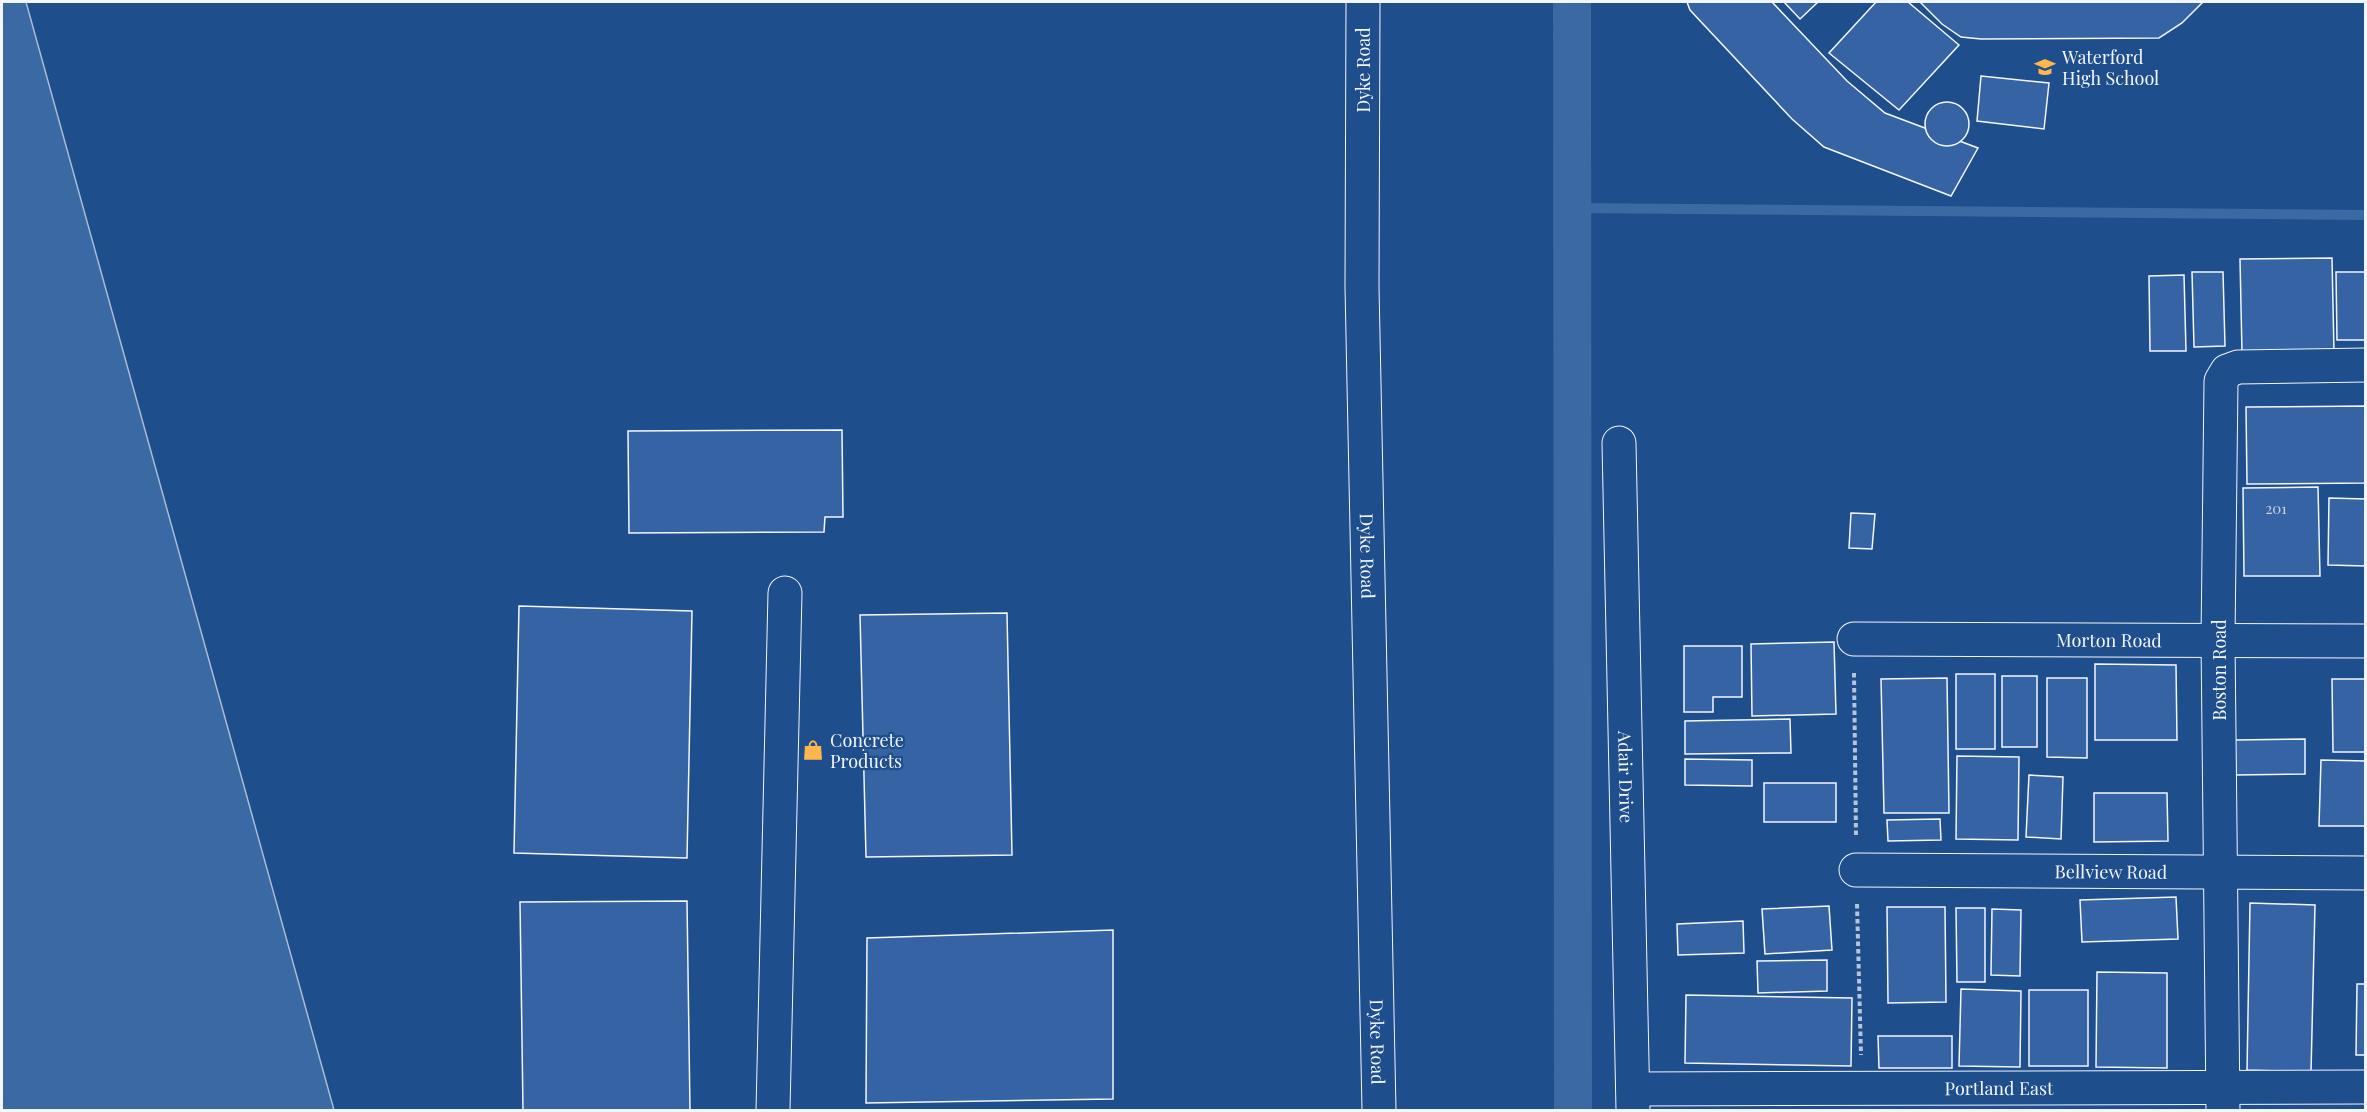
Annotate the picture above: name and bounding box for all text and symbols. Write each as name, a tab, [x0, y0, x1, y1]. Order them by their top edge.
street label: Dyke Road	[1351, 27, 1375, 113]
place label: Waterford High School	[2061, 45, 2159, 90]
school or university icon: Waterford High School	[2033, 55, 2057, 79]
house number: 201	[2265, 498, 2287, 518]
street label: Dyke Road	[1355, 513, 1380, 600]
street label: Boston Road	[2207, 619, 2231, 721]
street label: Morton Road	[2056, 628, 2162, 652]
place label: Concrete Products	[830, 728, 904, 773]
street label: Adair Drive	[1613, 730, 1639, 823]
shop icon: Concrete Products	[801, 738, 825, 762]
street label: Bellview Road	[2055, 859, 2168, 884]
street label: Dyke Road	[1365, 999, 1390, 1085]
street label: Portland East	[1945, 1076, 2054, 1100]

